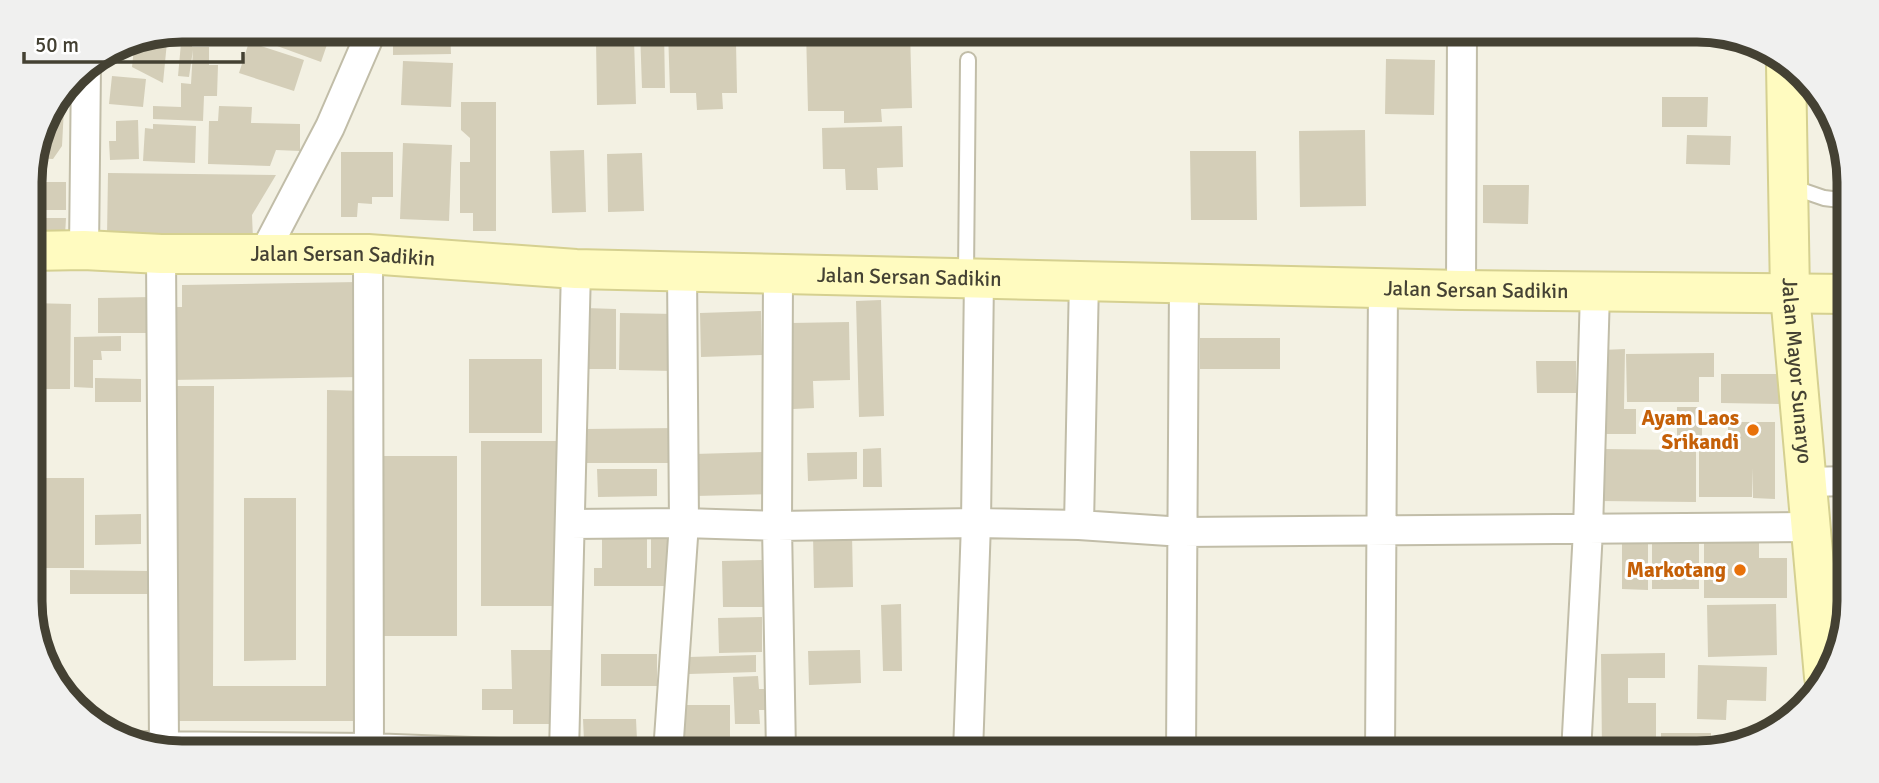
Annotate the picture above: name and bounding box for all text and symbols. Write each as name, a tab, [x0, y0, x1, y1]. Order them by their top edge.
scale bar	[24, 21, 243, 65]
text: 50 m	[35, 32, 79, 58]
street label: Jalan Sersan Sadikin	[250, 241, 436, 272]
street label: Jalan Sersan Sadikin	[817, 262, 1002, 292]
street label: Jalan Sersan Sadikin	[1383, 275, 1569, 304]
street label: Jalan Mayor Sunaryo	[1777, 277, 1818, 465]
place label: Ayam Laos Srikandi	[1641, 405, 1739, 455]
marker: Ayam Laos Srikandi	[1745, 422, 1761, 438]
place label: Markotang	[1626, 557, 1726, 583]
marker: Markotang	[1732, 562, 1748, 578]

